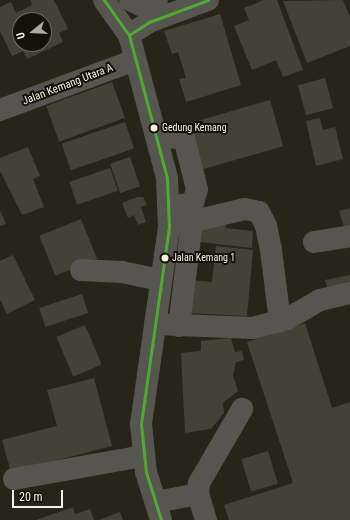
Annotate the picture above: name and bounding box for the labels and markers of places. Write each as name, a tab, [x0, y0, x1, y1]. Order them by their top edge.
place label: Gedung Kemang	[162, 122, 227, 134]
marker: Gedung Kemang	[149, 123, 159, 133]
place label: Jalan Kemang 1	[172, 252, 235, 264]
marker: Jalan Kemang 1	[160, 253, 170, 263]

